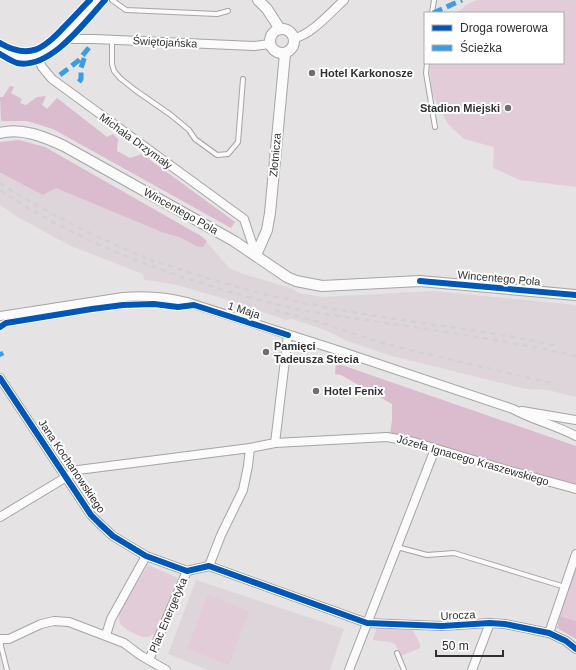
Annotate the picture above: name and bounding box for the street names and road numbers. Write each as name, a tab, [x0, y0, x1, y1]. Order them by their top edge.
street label: Świętojańska	[132, 34, 199, 50]
street label: Michała Drzymały	[97, 111, 175, 172]
street label: Złotnicza	[267, 132, 283, 177]
street label: Wincentego Pola	[142, 186, 221, 237]
street label: Wincentego Pola	[457, 268, 542, 288]
street label: 1 Maja	[226, 299, 262, 321]
street label: Jana Kochanowskiego	[36, 417, 108, 515]
street label: Józefa Ignacego Kraszewskiego	[396, 432, 550, 488]
street label: Plac Energetyka	[147, 575, 190, 654]
street label: Urocza	[440, 608, 477, 622]

